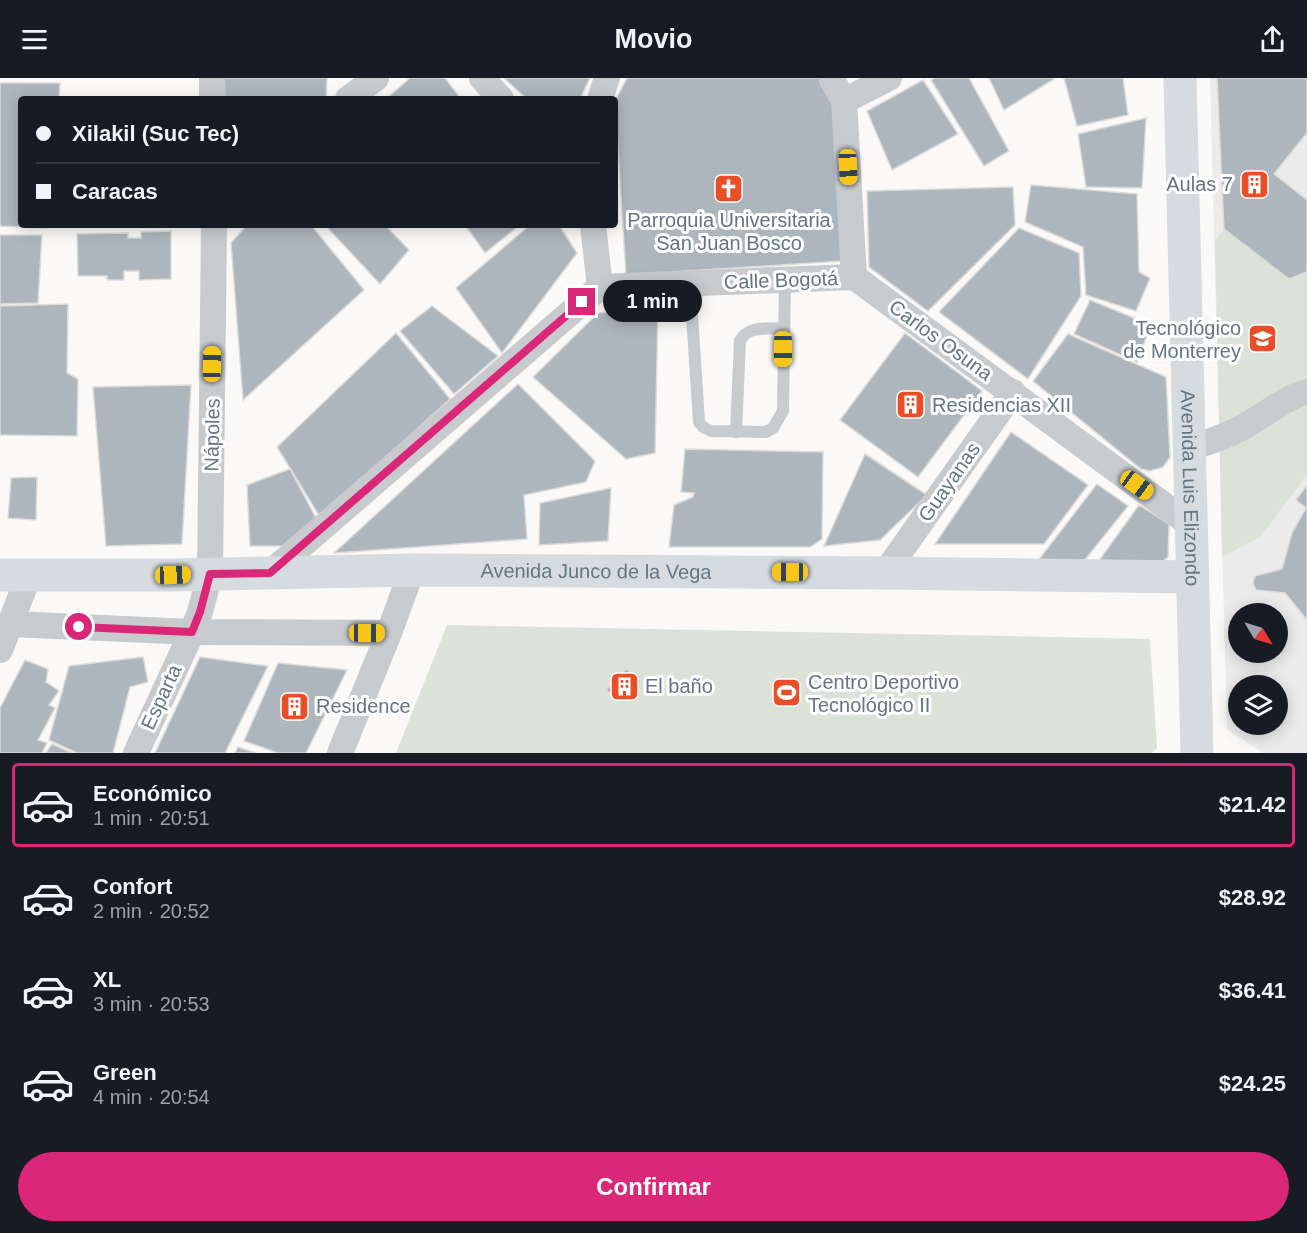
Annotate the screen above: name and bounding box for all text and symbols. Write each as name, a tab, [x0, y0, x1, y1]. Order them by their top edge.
icon: menu	[18, 23, 51, 56]
icon: share	[1256, 23, 1289, 56]
text: Movio	[615, 24, 693, 54]
text: Xilakil (Suc Tec)	[72, 121, 239, 146]
car	[838, 149, 858, 185]
building icon: Aulas 7	[1238, 168, 1270, 200]
church icon: Parroquia Universitaria San Juan Bosco	[713, 173, 745, 205]
place label: Aulas 7	[1166, 173, 1233, 195]
text: Caracas	[72, 179, 158, 204]
place label: Parroquia Universitaria San Juan Bosco	[627, 209, 832, 254]
street label: Calle Bogotá	[723, 267, 839, 293]
callout: 1 min	[603, 281, 702, 323]
route end	[568, 288, 595, 315]
text: 1 min	[626, 290, 679, 312]
street label: Carlos Osuna	[885, 295, 998, 385]
place label: Tecnológico de Monterrey	[1123, 317, 1241, 362]
school or university icon: Tecnológico de Monterrey	[1246, 323, 1278, 355]
car	[774, 331, 792, 367]
car	[203, 346, 221, 382]
building icon: Residencias XII	[895, 389, 927, 421]
street label: Avenida Luis Elizondo	[1177, 389, 1204, 586]
place label: Residencias XII	[932, 394, 1071, 416]
street label: Nápoles	[200, 398, 224, 472]
street label: Guayanas	[914, 438, 984, 526]
car	[1117, 467, 1157, 503]
street label: Avenida Junco de la Vega	[480, 559, 712, 583]
car	[772, 563, 808, 581]
car	[155, 565, 191, 585]
north arrow	[1228, 603, 1288, 663]
map controls	[1228, 603, 1288, 735]
route start	[65, 613, 92, 640]
car	[349, 624, 385, 642]
street label: Esparta	[136, 660, 186, 733]
building icon: El baño	[608, 670, 640, 702]
place label: Centro Deportivo Tecnológico II	[808, 671, 959, 716]
place label: El baño	[645, 675, 713, 697]
button: layers	[1228, 675, 1288, 735]
sports icon: Centro Deportivo Tecnológico II	[771, 677, 803, 709]
building icon: Residence	[279, 690, 311, 722]
place label: Residence	[316, 695, 411, 717]
icon: car	[21, 778, 75, 832]
text: Económico	[93, 781, 212, 806]
text: $21.42	[1219, 792, 1286, 817]
text: 1 min · 20:51	[93, 807, 210, 829]
icon: car	[21, 871, 75, 925]
text: Confort	[93, 874, 172, 899]
text: $28.92	[1219, 885, 1286, 910]
text: 2 min · 20:52	[93, 900, 210, 922]
icon: car	[21, 964, 75, 1018]
text: XL	[93, 967, 121, 992]
text: $36.41	[1219, 978, 1286, 1003]
text: 3 min · 20:53	[93, 993, 210, 1015]
icon: car	[21, 1057, 75, 1111]
text: Green	[93, 1060, 157, 1085]
text: $24.25	[1219, 1071, 1286, 1096]
text: 4 min · 20:54	[93, 1086, 210, 1108]
button: Confirmar	[18, 1152, 1289, 1221]

